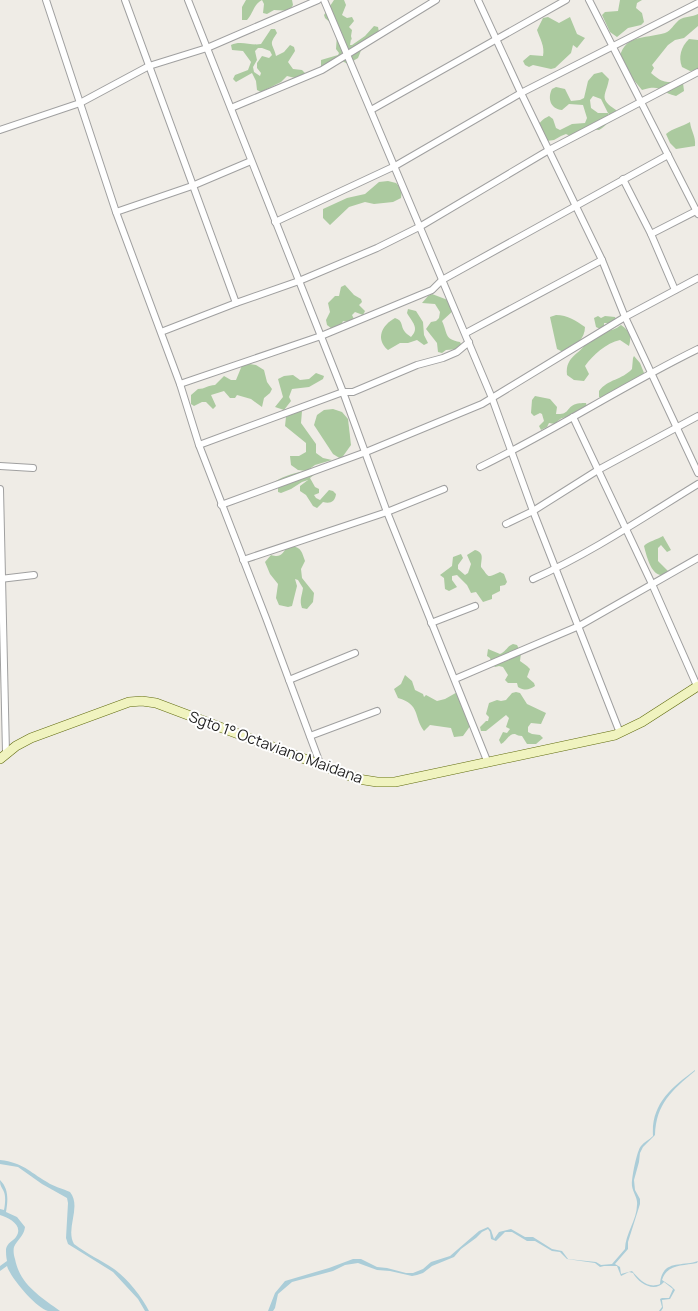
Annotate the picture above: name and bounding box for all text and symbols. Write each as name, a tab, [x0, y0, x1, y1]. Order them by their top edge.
street label: Sgto 1° Octaviano Maidana	[186, 706, 366, 788]

